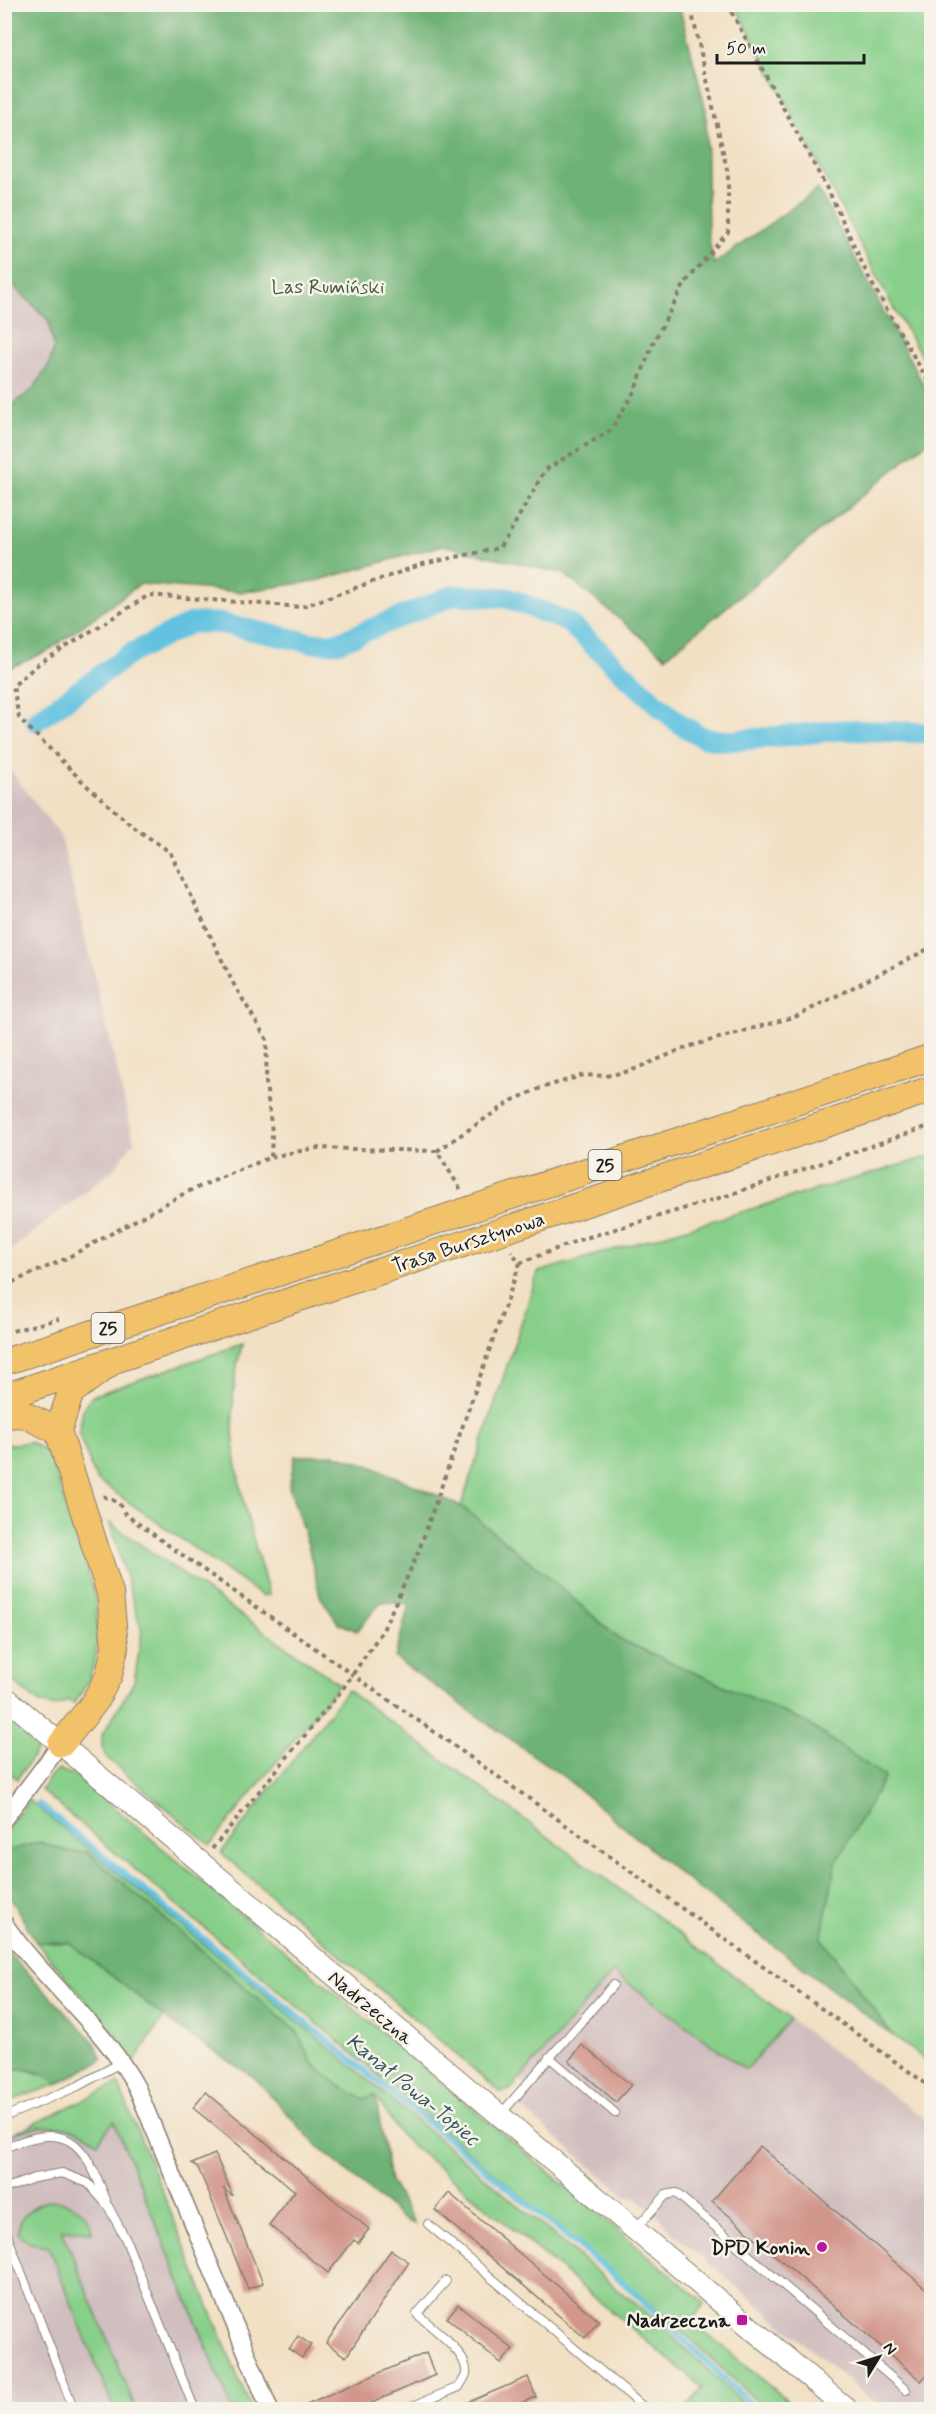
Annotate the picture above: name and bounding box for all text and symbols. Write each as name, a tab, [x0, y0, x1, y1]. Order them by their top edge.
scale bar	[717, 27, 864, 65]
text: 50 m	[726, 37, 766, 61]
park label: Las Rumiński	[272, 274, 384, 301]
road number: 25	[588, 1150, 622, 1180]
street label: Trasa Bursztynowa	[389, 1206, 548, 1281]
road number: 25	[92, 1313, 124, 1343]
street label: Nadrzeczna	[322, 1965, 419, 2052]
water label: Kanał Powa-Topiec	[340, 2027, 486, 2153]
place label: DPD Konin	[711, 2235, 810, 2262]
marker: DPD Konin	[815, 2240, 829, 2254]
place label: Nadrzeczna	[627, 2308, 731, 2335]
marker: Nadrzeczna	[735, 2313, 749, 2327]
north arrow	[849, 2327, 909, 2387]
text: N	[878, 2338, 901, 2359]

